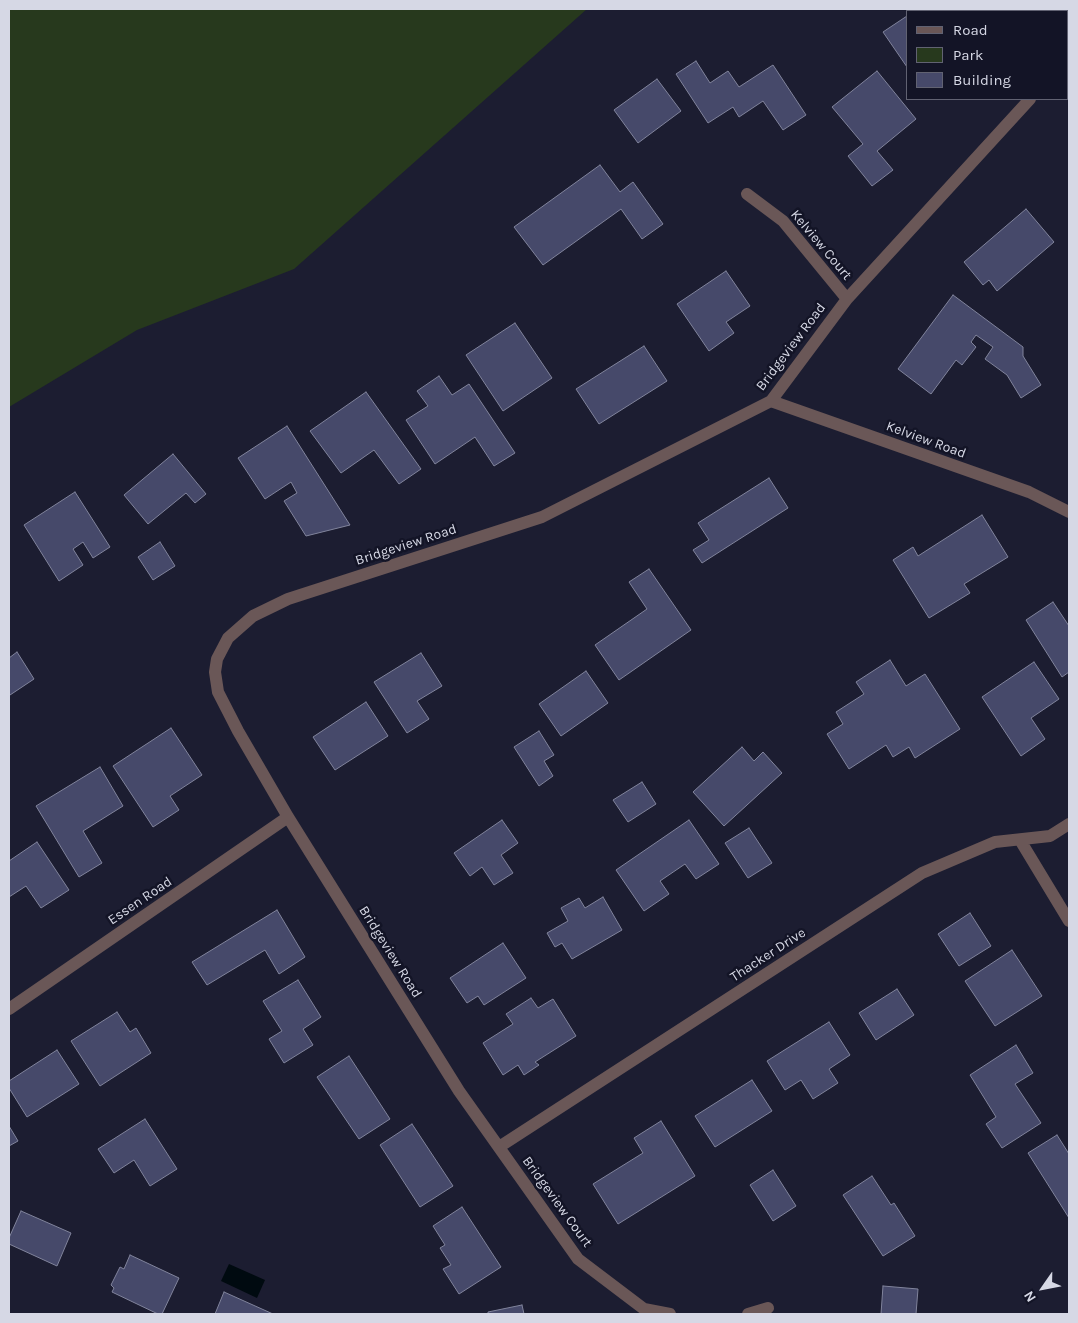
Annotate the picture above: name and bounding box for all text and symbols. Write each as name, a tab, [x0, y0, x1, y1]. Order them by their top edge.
legend	[906, 10, 1068, 100]
text: Road	[953, 21, 988, 39]
text: Park	[953, 46, 983, 64]
text: Building	[953, 71, 1011, 89]
street label: Kelview Court	[787, 206, 855, 284]
street label: Bridgeview Road	[753, 300, 829, 394]
street label: Kelview Road	[884, 418, 968, 462]
street label: Bridgeview Road	[353, 521, 459, 569]
street label: Essen Road	[105, 873, 175, 929]
street label: Bridgeview Road	[355, 903, 425, 1001]
street label: Thacker Drive	[727, 924, 809, 986]
street label: Bridgeview Court	[518, 1153, 596, 1251]
north arrow	[1018, 1263, 1068, 1313]
text: N	[1020, 1288, 1040, 1305]

